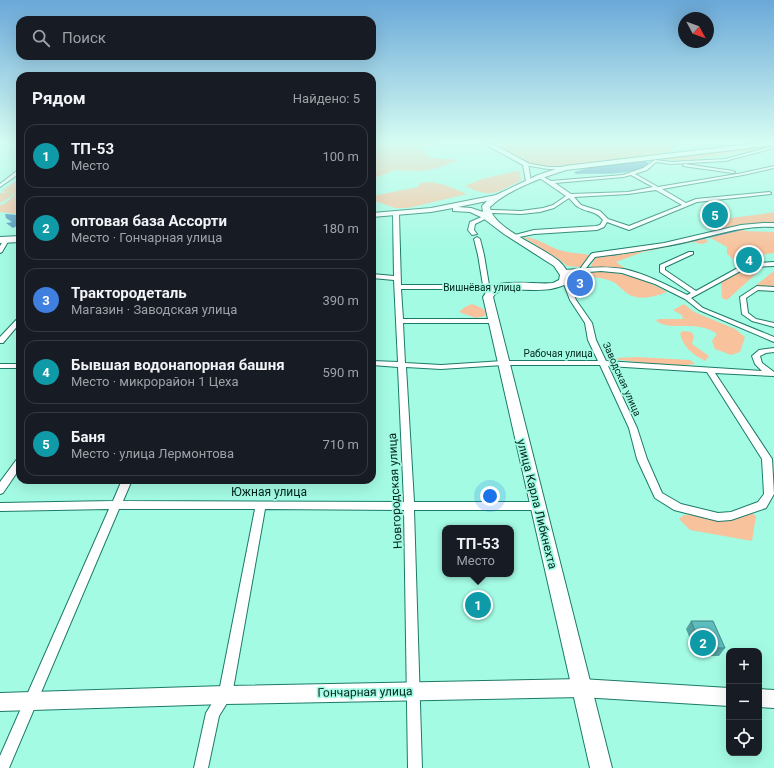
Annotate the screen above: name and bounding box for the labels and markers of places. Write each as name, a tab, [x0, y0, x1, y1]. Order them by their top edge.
pin: 5	[702, 200, 728, 230]
pin: 4	[736, 245, 762, 275]
pin: 3	[567, 268, 593, 298]
pin: 1	[465, 590, 491, 620]
pin: 2	[690, 628, 716, 658]

